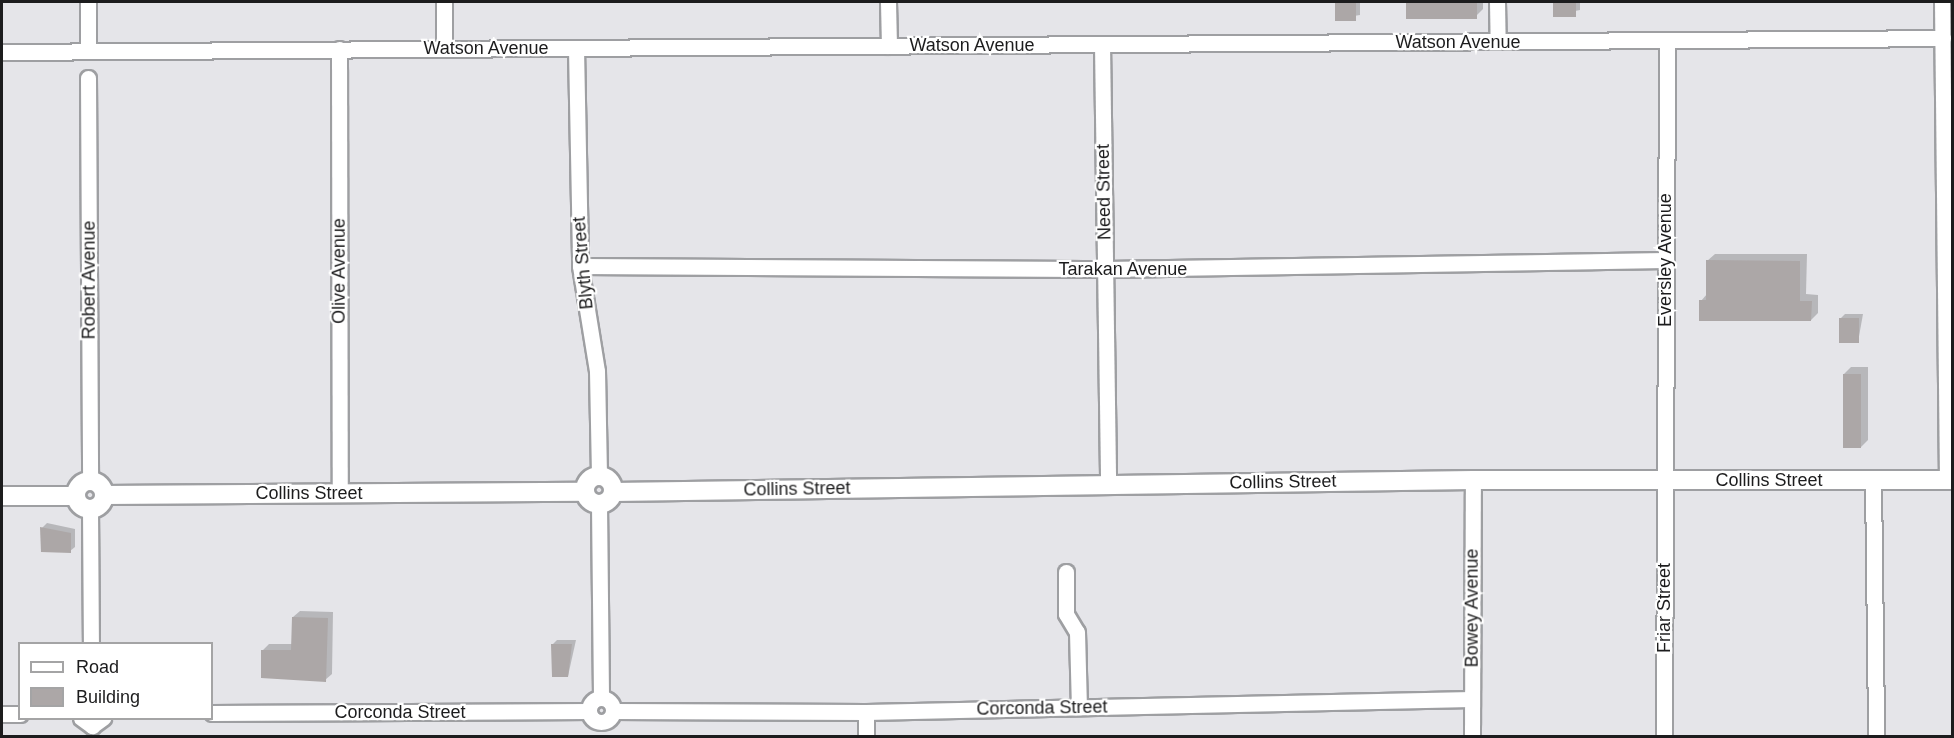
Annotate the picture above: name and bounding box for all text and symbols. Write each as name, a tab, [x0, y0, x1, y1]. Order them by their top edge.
street label: Watson Avenue	[1395, 31, 1521, 53]
street label: Watson Avenue	[909, 34, 1035, 56]
street label: Watson Avenue	[423, 37, 549, 59]
street label: Need Street	[1092, 144, 1116, 240]
street label: Eversley Avenue	[1654, 193, 1676, 327]
street label: Blyth Street	[568, 216, 598, 310]
street label: Olive Avenue	[328, 218, 350, 324]
street label: Robert Avenue	[78, 220, 100, 340]
street label: Tarakan Avenue	[1058, 258, 1188, 280]
street label: Collins Street	[1715, 469, 1823, 491]
street label: Collins Street	[1229, 470, 1337, 494]
street label: Collins Street	[743, 477, 851, 501]
street label: Collins Street	[255, 482, 363, 504]
street label: Bowey Avenue	[1461, 548, 1483, 668]
street label: Friar Street	[1653, 563, 1675, 653]
legend	[18, 642, 213, 720]
text: Road	[76, 657, 119, 677]
text: Building	[76, 687, 140, 707]
street label: Corconda Street	[976, 696, 1108, 720]
street label: Corconda Street	[334, 701, 466, 723]

